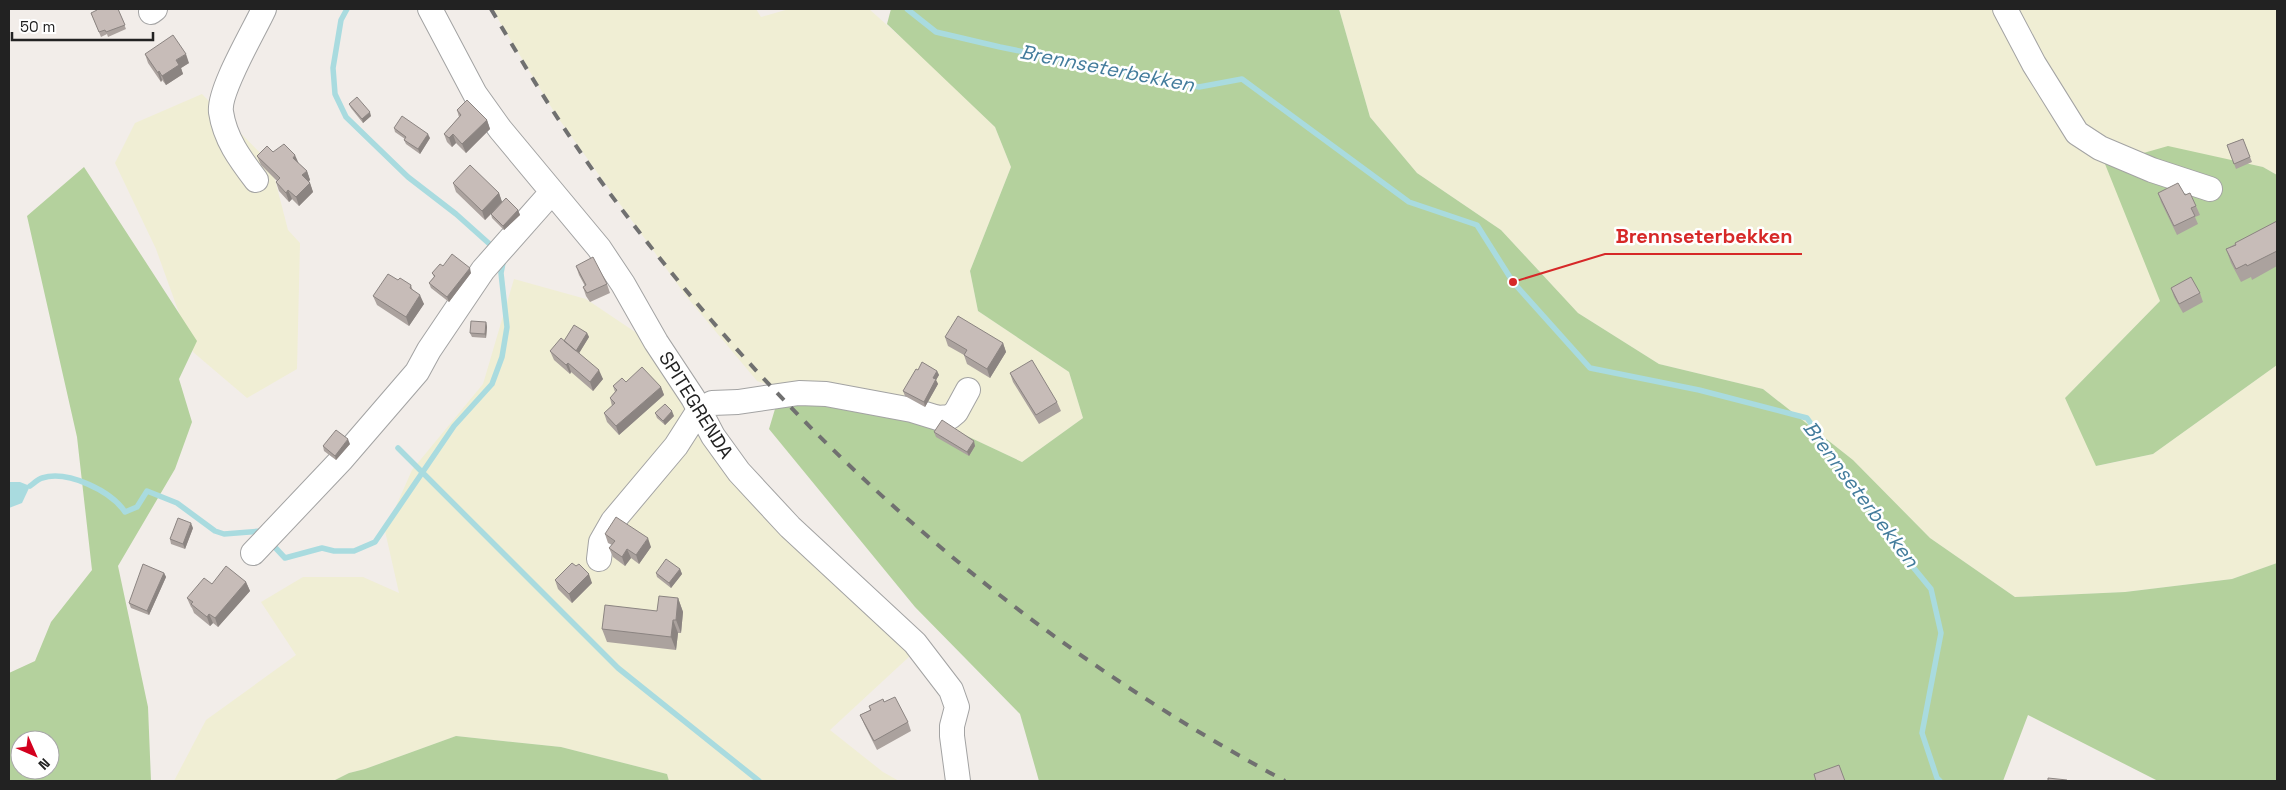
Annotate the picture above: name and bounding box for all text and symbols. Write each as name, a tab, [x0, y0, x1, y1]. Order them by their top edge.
scale bar	[12, 10, 154, 42]
text: 50 m	[20, 17, 55, 36]
water label: Brennseterbekken	[1018, 38, 1197, 98]
callout: Brennseterbekken	[1605, 219, 1802, 254]
text: Brennseterbekken	[1615, 223, 1793, 249]
street label: SPITEGRENDA	[653, 347, 739, 463]
water label: Brennseterbekken	[1797, 416, 1925, 573]
north arrow	[10, 730, 60, 780]
text: N	[35, 755, 54, 774]

